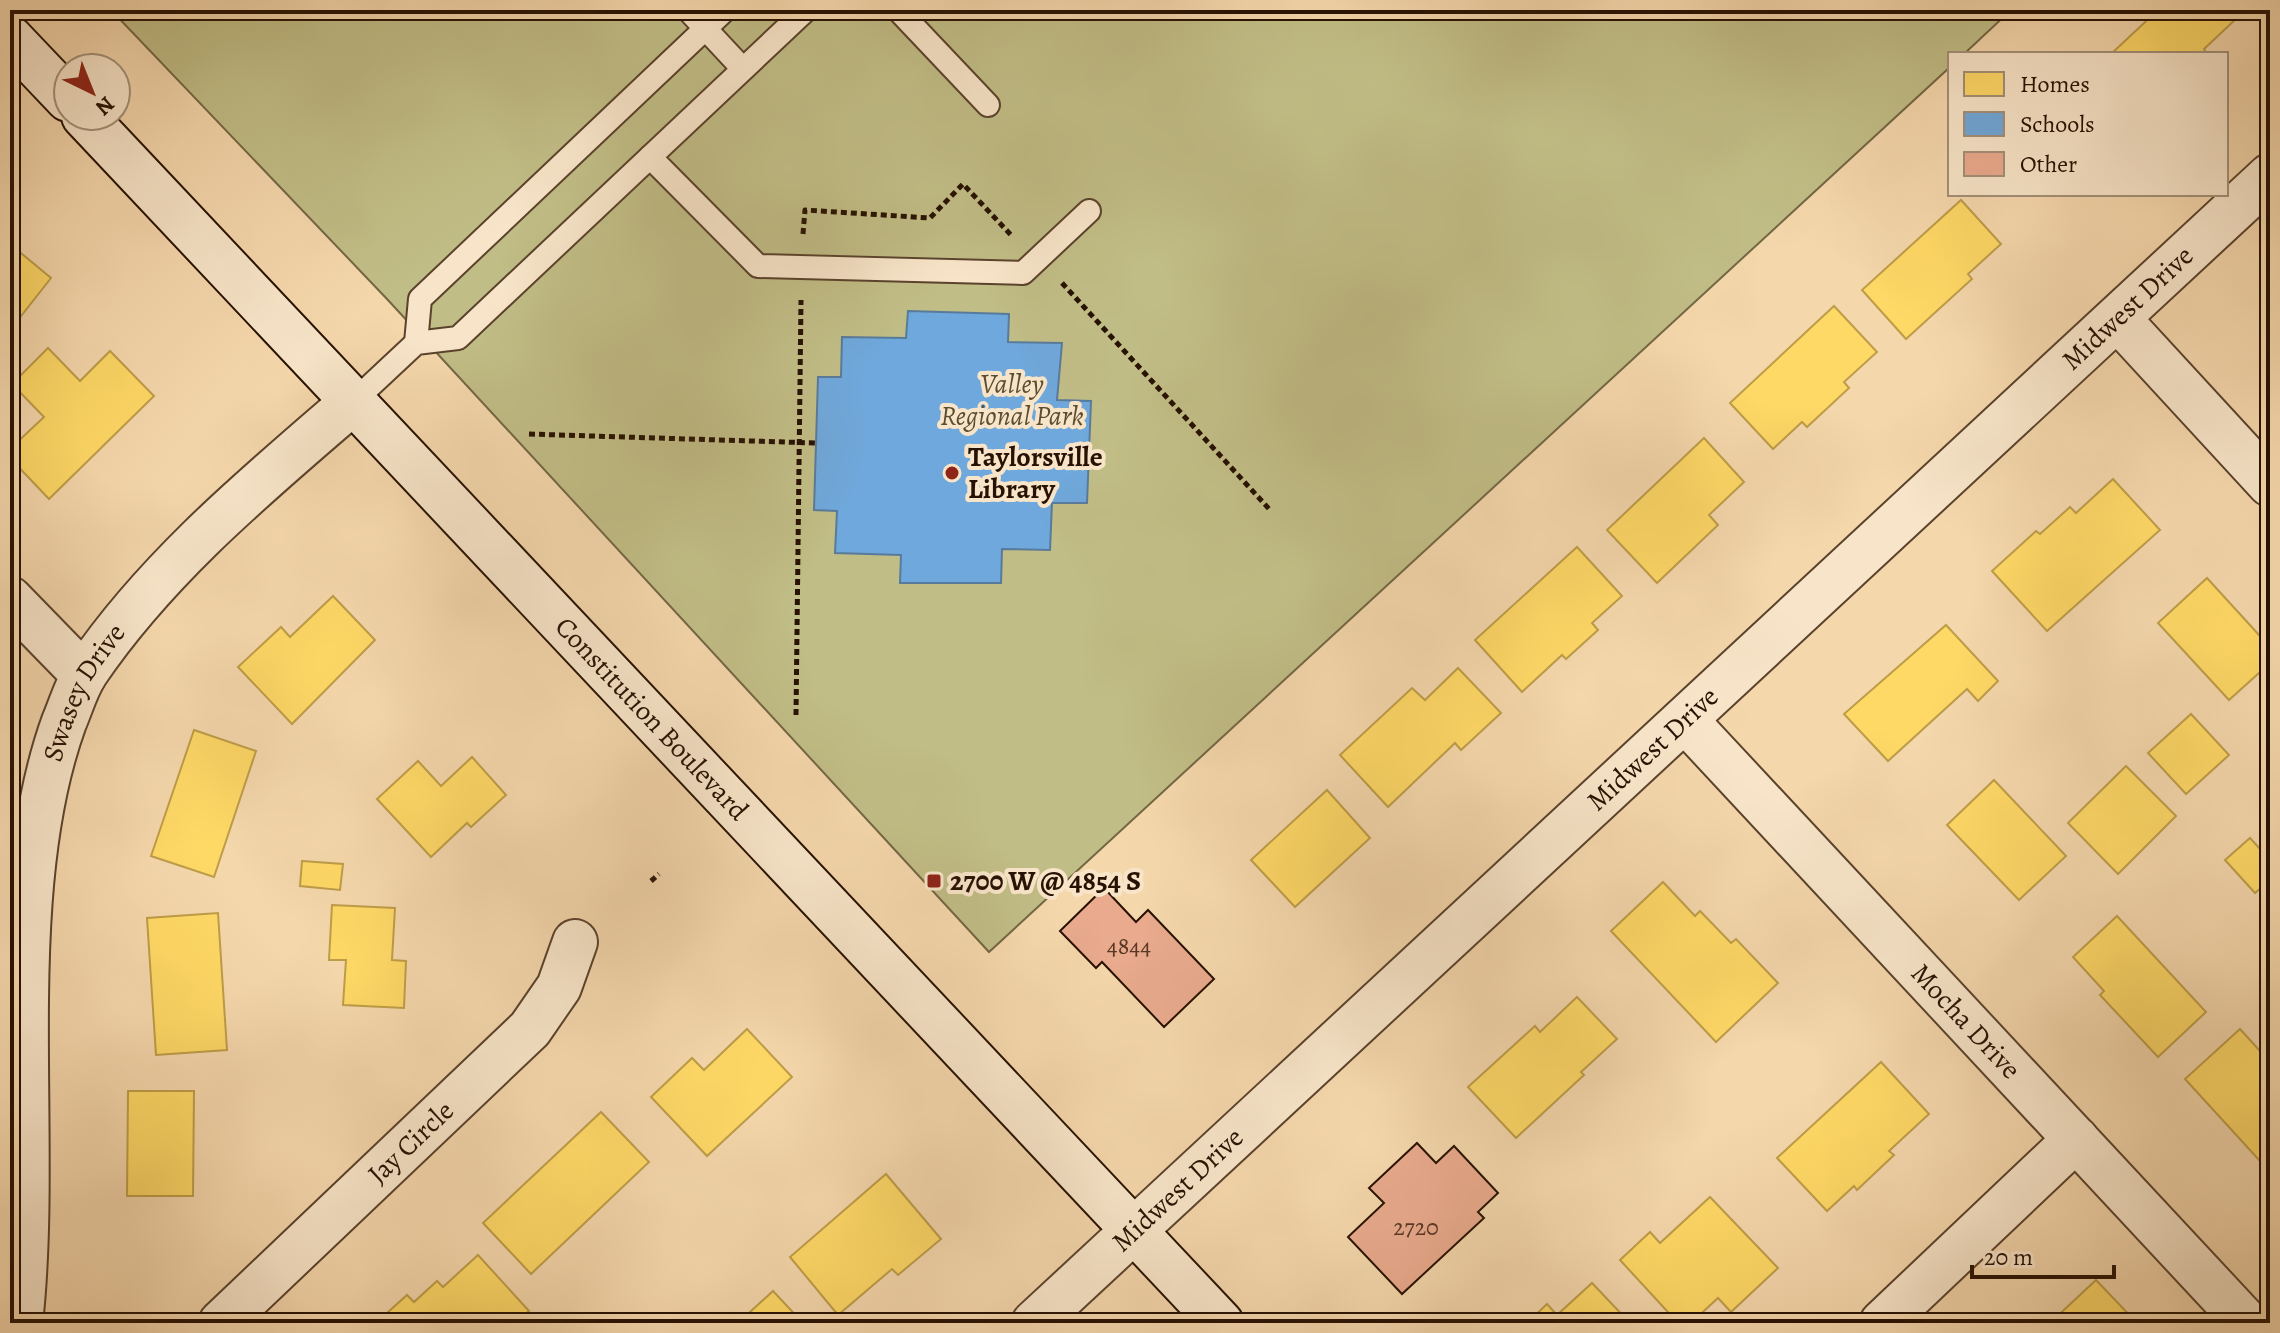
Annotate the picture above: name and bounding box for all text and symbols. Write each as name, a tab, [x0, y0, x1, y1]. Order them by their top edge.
north arrow	[52, 52, 132, 132]
legend	[1948, 52, 2228, 196]
text: Homes	[2020, 68, 2090, 100]
text: N	[89, 89, 121, 122]
text: Schools	[2020, 108, 2095, 140]
text: Other	[2020, 148, 2077, 180]
street label: Midwest Drive	[2053, 237, 2202, 379]
park label: Valley Regional Park	[940, 365, 1084, 435]
place label: Taylorsville Library	[968, 438, 1103, 508]
marker: Taylorsville Library	[943, 464, 961, 482]
street label: Constitution Boulevard	[547, 609, 758, 829]
street label: Swasey Drive	[33, 615, 134, 766]
street label: Midwest Drive	[1578, 678, 1727, 820]
place label: 2700 W @ 4854 S	[950, 862, 1141, 900]
marker: 2700 W @ 4854 S	[925, 872, 943, 890]
house number: 4844	[1107, 930, 1151, 962]
street label: Mocha Drive	[1902, 955, 2029, 1088]
street label: Jay Circle	[359, 1092, 462, 1193]
street label: Midwest Drive	[1103, 1119, 1252, 1260]
house number: 2720	[1393, 1211, 1439, 1243]
scale bar	[1972, 1229, 2114, 1279]
text: 20 m	[1984, 1241, 2033, 1273]

